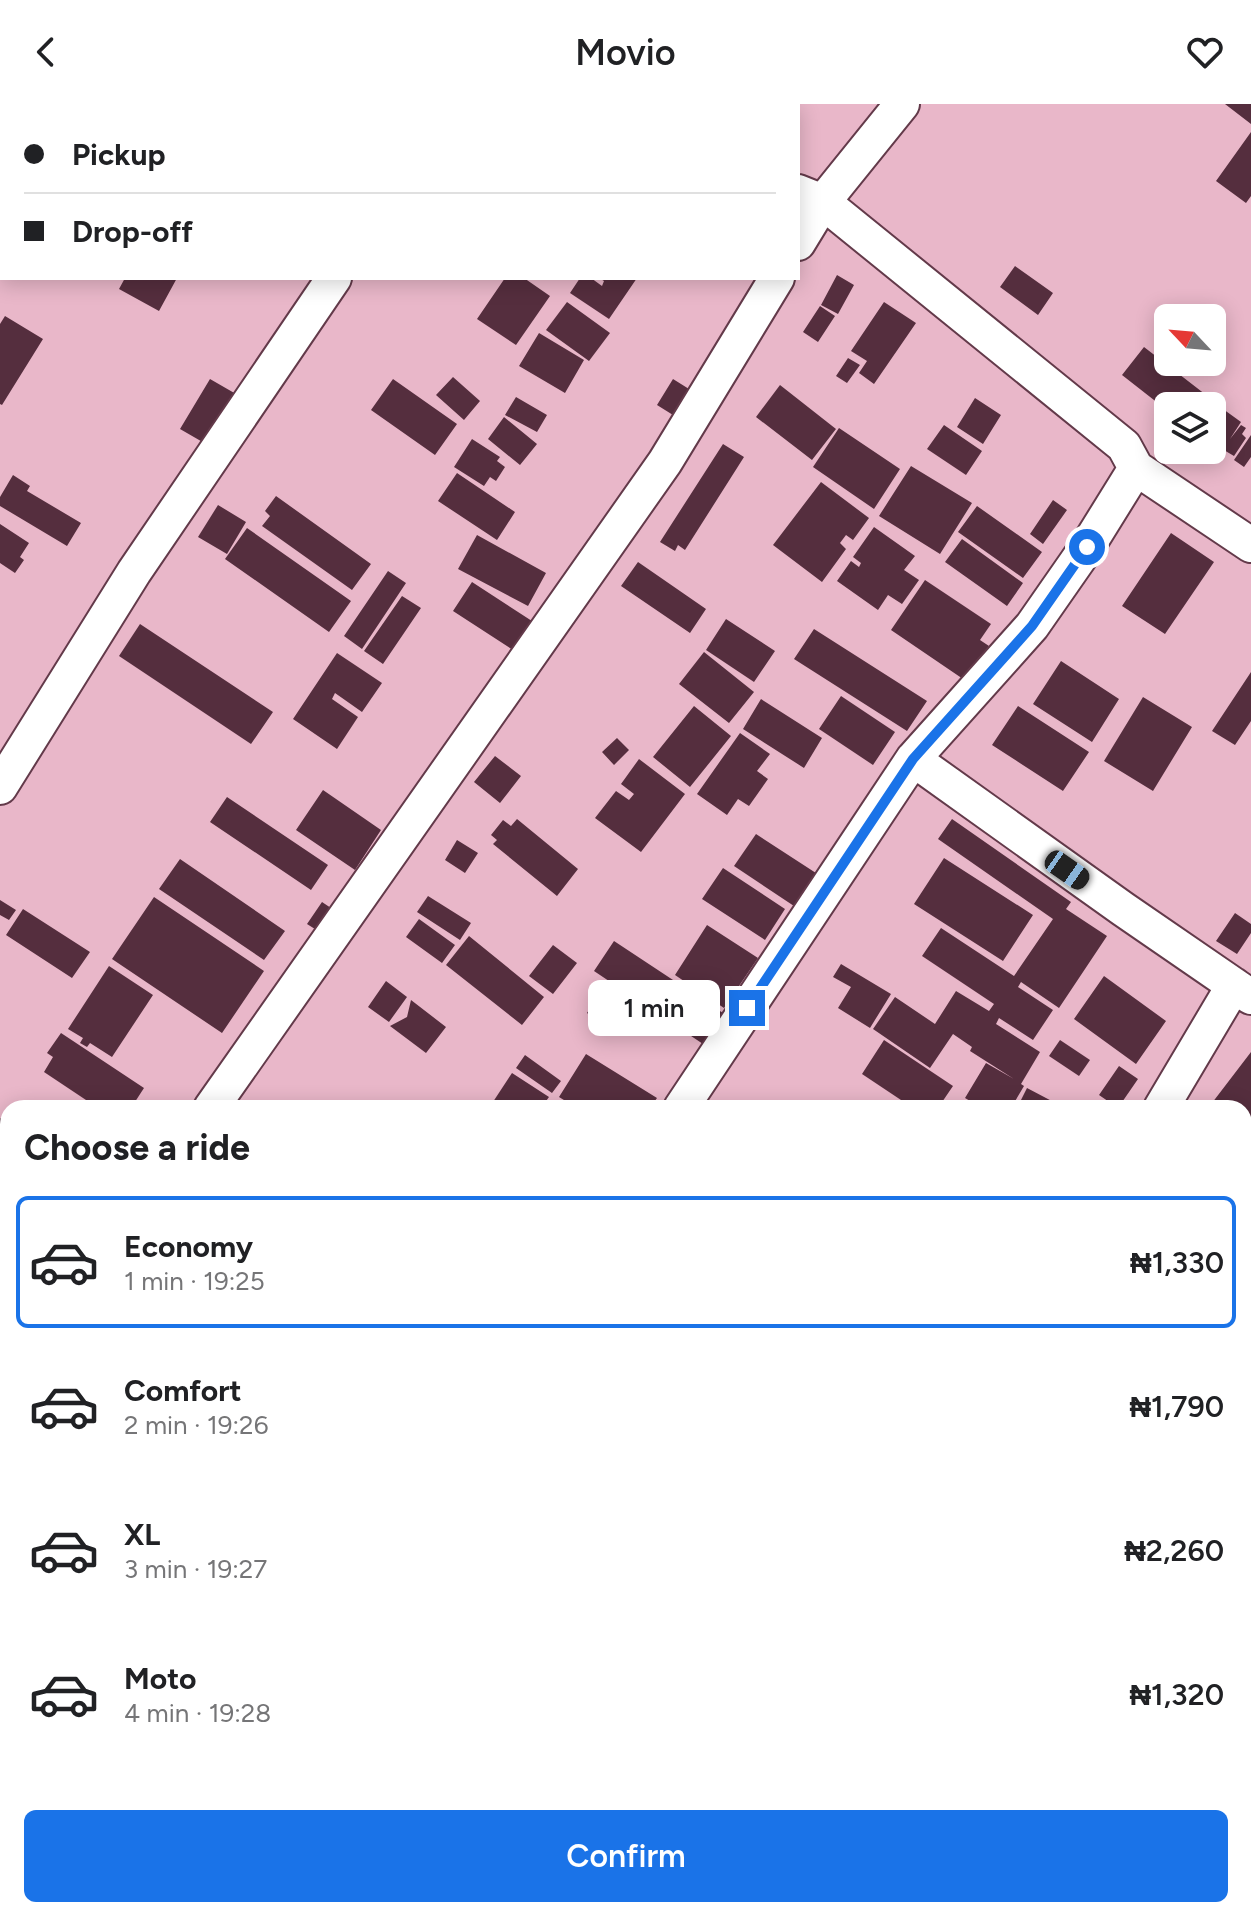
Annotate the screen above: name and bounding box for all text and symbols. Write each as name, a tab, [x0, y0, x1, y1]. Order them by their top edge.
icon: back	[24, 30, 68, 74]
icon: heart	[1183, 30, 1227, 74]
text: Movio	[575, 31, 676, 74]
text: Pickup	[72, 136, 166, 173]
text: Drop-off	[72, 213, 193, 250]
north arrow	[1154, 304, 1226, 376]
map controls	[1154, 304, 1226, 464]
button: layers	[1154, 392, 1226, 464]
route start	[1069, 529, 1105, 565]
car	[1040, 846, 1094, 894]
callout: 1 min	[587, 980, 719, 1036]
route end	[729, 990, 765, 1026]
text: 1 min	[624, 992, 684, 1024]
text: Choose a ride	[24, 1126, 250, 1169]
icon: car	[28, 1226, 100, 1298]
text: Economy	[124, 1228, 253, 1265]
text: ₦1,330	[1130, 1244, 1224, 1281]
text: 1 min · 19:25	[124, 1265, 265, 1297]
icon: car	[28, 1370, 100, 1442]
text: Comfort	[124, 1372, 242, 1409]
text: ₦1,790	[1129, 1388, 1224, 1425]
text: 2 min · 19:26	[124, 1409, 268, 1441]
icon: car	[28, 1514, 100, 1586]
text: XL	[124, 1516, 160, 1553]
text: ₦2,260	[1124, 1532, 1224, 1569]
text: 3 min · 19:27	[124, 1553, 267, 1585]
icon: car	[28, 1658, 100, 1730]
text: Moto	[124, 1660, 196, 1697]
text: ₦1,320	[1129, 1676, 1224, 1713]
text: 4 min · 19:28	[124, 1697, 271, 1729]
button: Confirm	[24, 1810, 1228, 1902]

